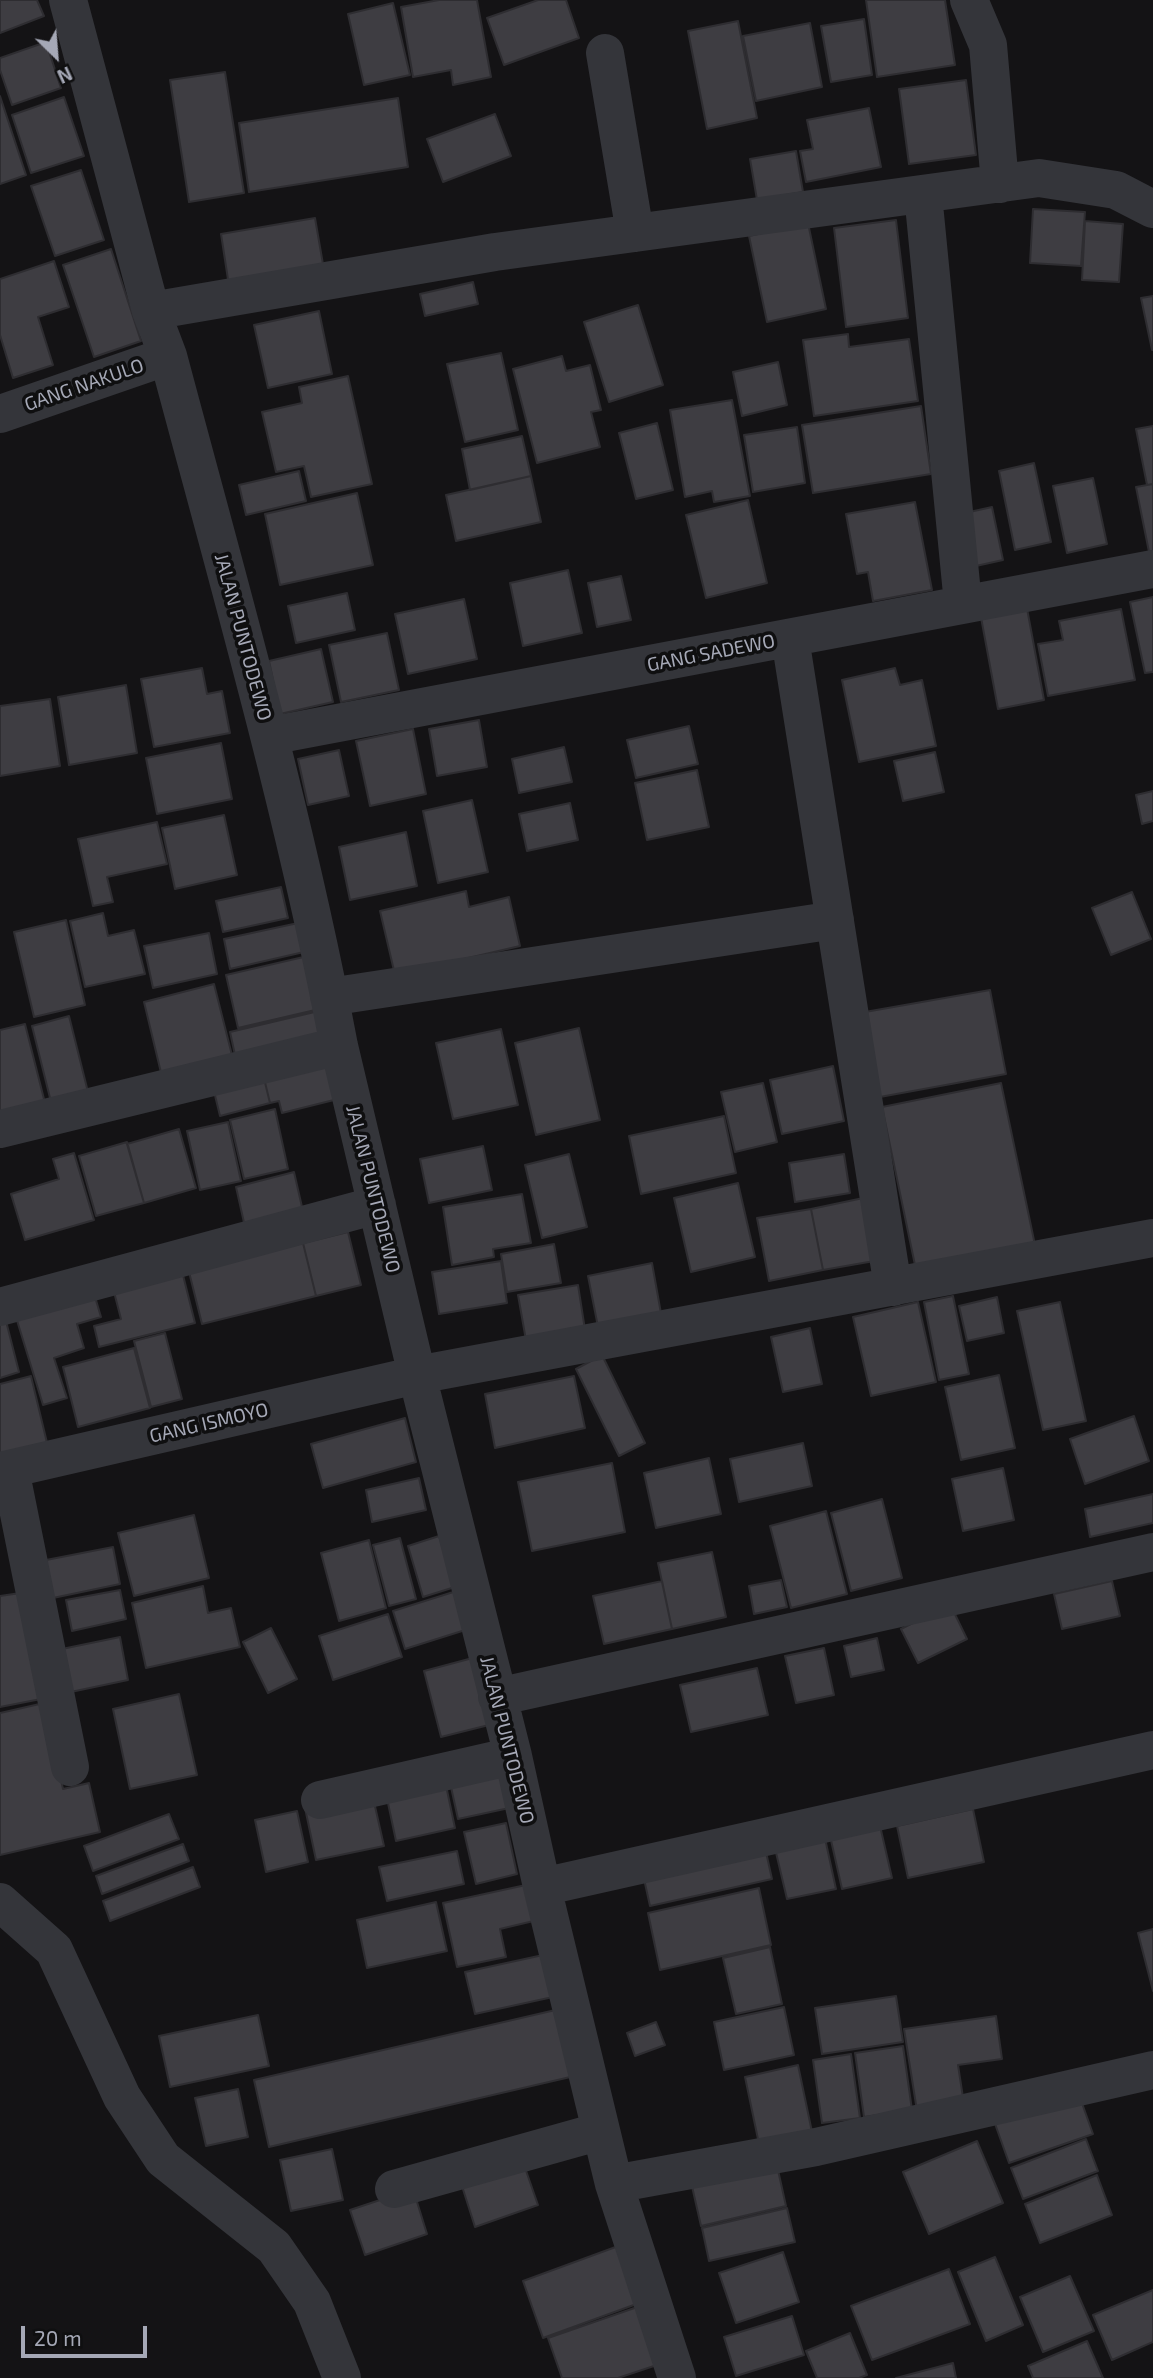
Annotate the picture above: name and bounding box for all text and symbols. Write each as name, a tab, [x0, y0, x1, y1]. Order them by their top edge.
north arrow	[21, 21, 91, 91]
text: N	[54, 62, 76, 89]
street label: GANG NAKULO	[21, 354, 147, 416]
street label: JALAN PUNTODEWO	[210, 551, 276, 723]
street label: GANG SADEWO	[645, 629, 777, 677]
street label: JALAN PUNTODEWO	[341, 1103, 405, 1275]
street label: GANG ISMOYO	[147, 1398, 271, 1448]
street label: JALAN PUNTODEWO	[475, 1654, 539, 1826]
scale bar	[24, 2312, 150, 2356]
text: 20 m	[34, 2325, 82, 2350]

